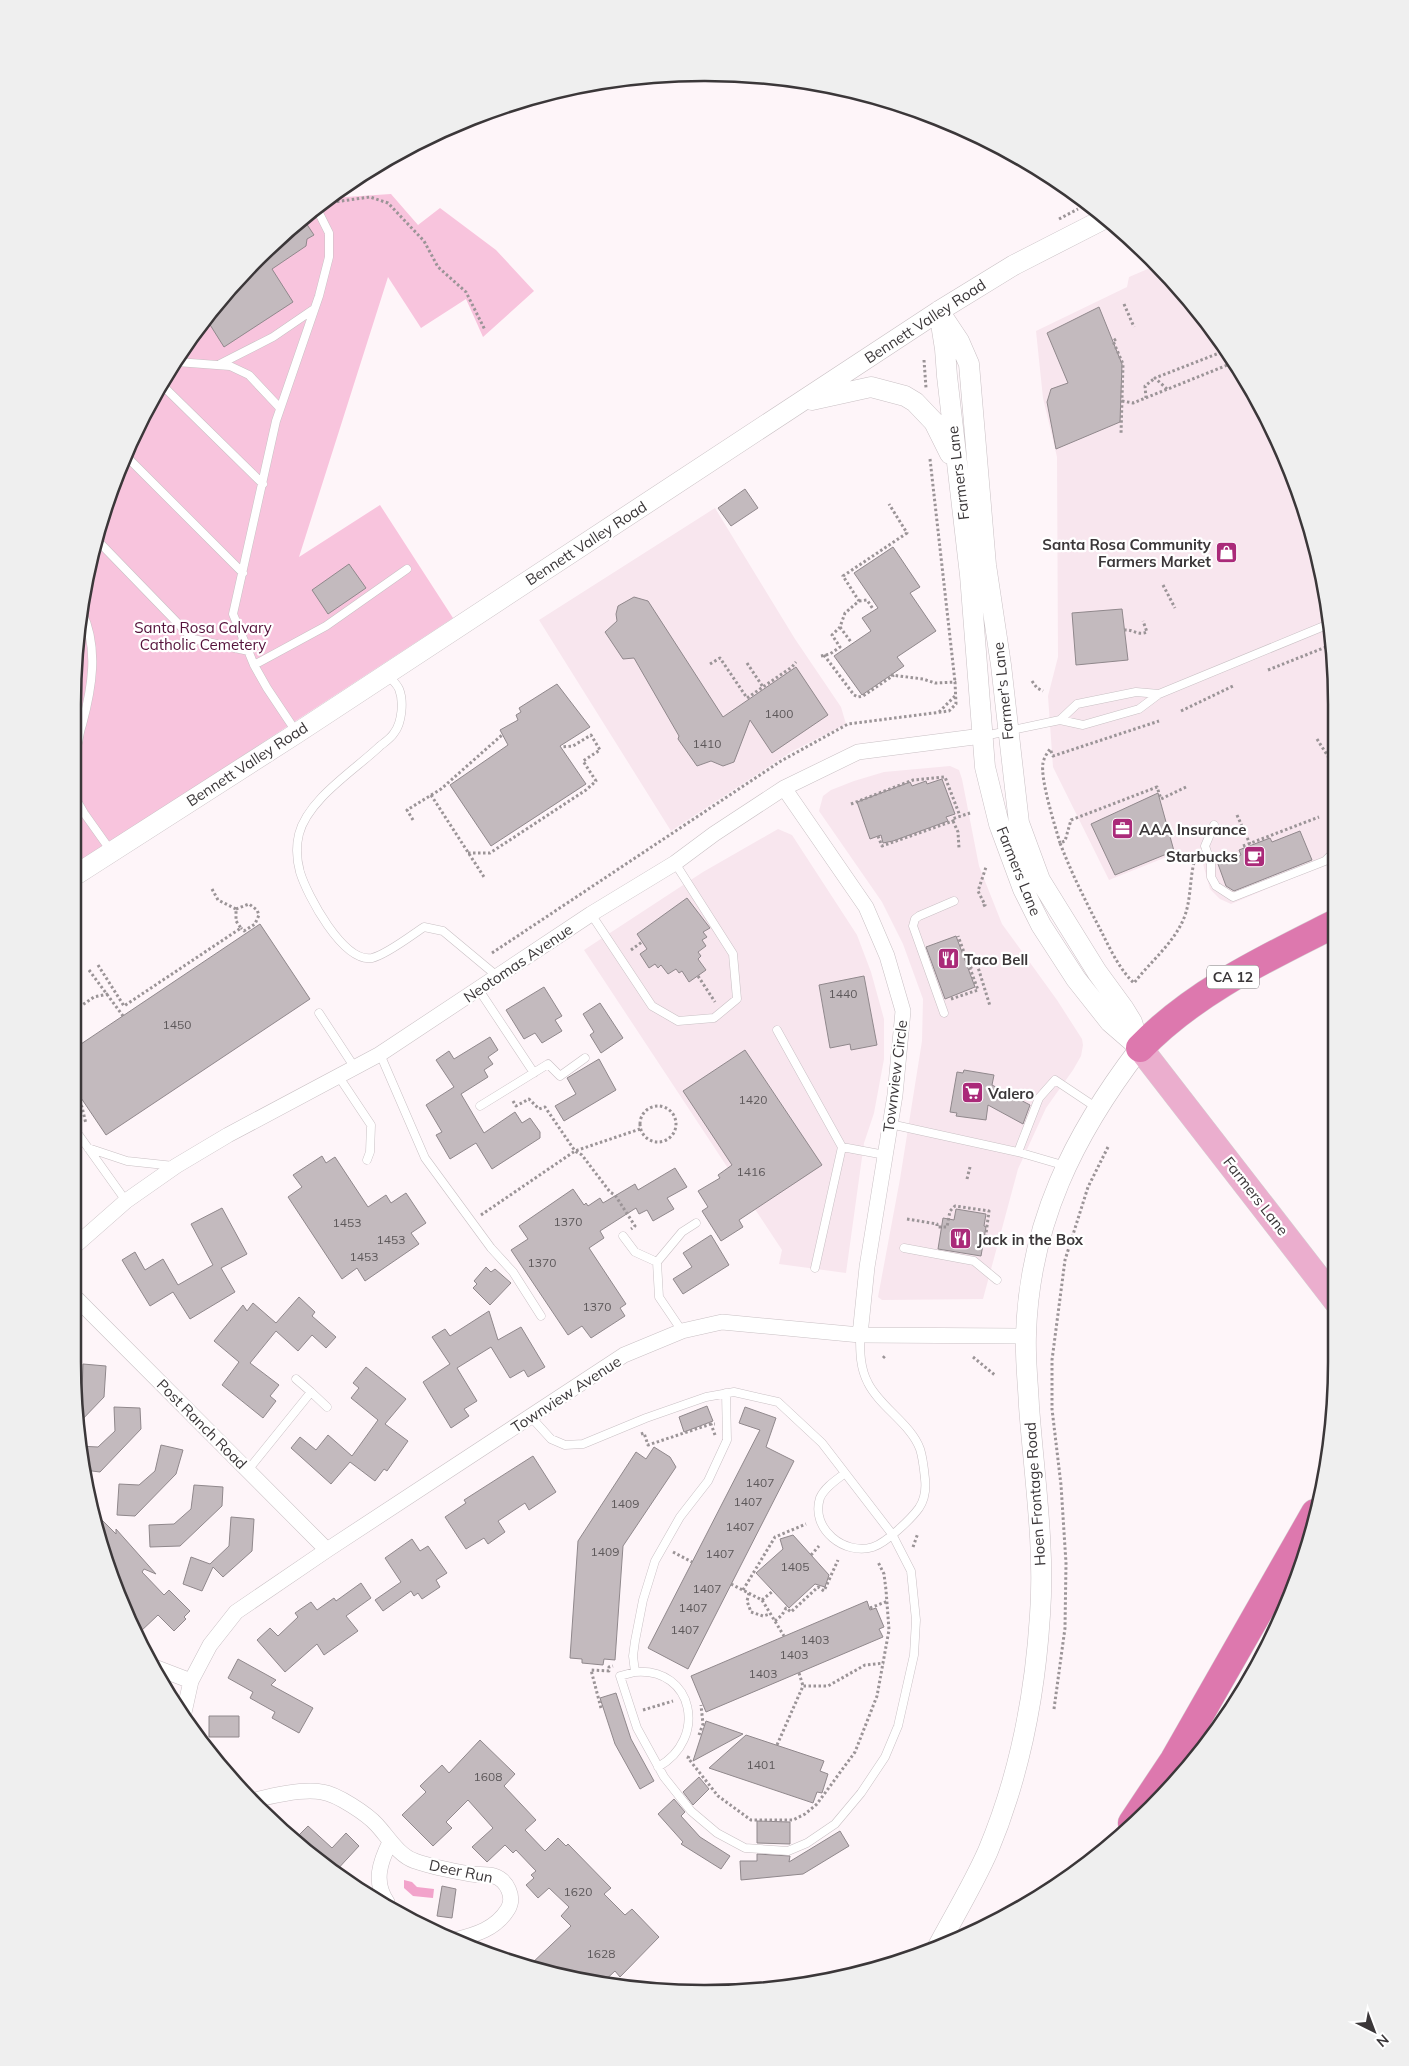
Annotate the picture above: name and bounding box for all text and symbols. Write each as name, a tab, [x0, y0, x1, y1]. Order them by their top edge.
street label: Bennett Valley Road	[861, 275, 989, 367]
street label: Farmers Lane	[943, 425, 973, 521]
street label: Bennett Valley Road	[522, 497, 650, 589]
place label: Santa Rosa Community Farmers Market	[1042, 535, 1212, 571]
shop icon: Santa Rosa Community Farmers Market	[1215, 541, 1239, 565]
park label: Santa Rosa Calvary Catholic Cemetery	[134, 618, 272, 654]
street label: Farmer's Lane	[988, 641, 1018, 741]
house number: 1400	[765, 706, 793, 721]
street label: Bennett Valley Road	[183, 718, 311, 810]
house number: 1410	[693, 736, 721, 751]
office icon: AAA Insurance	[1111, 817, 1135, 841]
place label: AAA Insurance	[1139, 820, 1246, 839]
street label: Farmers Lane	[992, 824, 1046, 918]
cafe icon: Starbucks	[1242, 844, 1266, 868]
place label: Starbucks	[1166, 847, 1238, 866]
street label: Neotomas Avenue	[460, 920, 576, 1006]
restaurant icon: Taco Bell	[936, 947, 960, 971]
place label: Taco Bell	[964, 950, 1028, 969]
road number: CA 12	[1207, 966, 1259, 989]
house number: 1440	[829, 986, 857, 1001]
house number: 1450	[163, 1017, 191, 1032]
street label: Townview Circle	[879, 1019, 911, 1133]
supermarket icon: Valero	[960, 1081, 984, 1105]
place label: Valero	[987, 1084, 1034, 1103]
house number: 1420	[739, 1092, 767, 1107]
street label: Farmers Lane	[1219, 1153, 1293, 1239]
house number: 1416	[737, 1164, 765, 1179]
house number: 1370	[554, 1214, 582, 1229]
house number: 1453	[333, 1215, 361, 1230]
restaurant icon: Jack in the Box	[949, 1227, 973, 1251]
place label: Jack in the Box	[977, 1230, 1084, 1249]
house number: 1453	[377, 1232, 405, 1247]
house number: 1453	[350, 1249, 378, 1264]
house number: 1370	[528, 1255, 556, 1270]
house number: 1370	[583, 1299, 611, 1314]
street label: Townview Avenue	[508, 1351, 624, 1437]
street label: Post Ranch Road	[153, 1375, 251, 1473]
street label: Hoen Frontage Road	[1020, 1421, 1050, 1567]
house number: 1407	[746, 1475, 774, 1490]
house number: 1407	[734, 1494, 762, 1509]
house number: 1409	[611, 1496, 639, 1511]
house number: 1407	[726, 1519, 754, 1534]
house number: 1409	[591, 1544, 619, 1559]
house number: 1407	[706, 1546, 734, 1561]
house number: 1405	[781, 1559, 809, 1574]
house number: 1407	[693, 1581, 721, 1596]
house number: 1407	[679, 1600, 707, 1615]
house number: 1407	[671, 1622, 699, 1637]
house number: 1403	[801, 1632, 829, 1647]
house number: 1403	[780, 1647, 808, 1662]
house number: 1403	[749, 1666, 777, 1681]
house number: 1401	[747, 1757, 775, 1772]
house number: 1608	[474, 1769, 502, 1784]
street label: Deer Run	[427, 1855, 495, 1887]
house number: 1620	[564, 1884, 592, 1899]
house number: 1628	[587, 1946, 615, 1961]
north arrow	[1349, 2006, 1399, 2056]
text: N	[1373, 2030, 1393, 2051]

